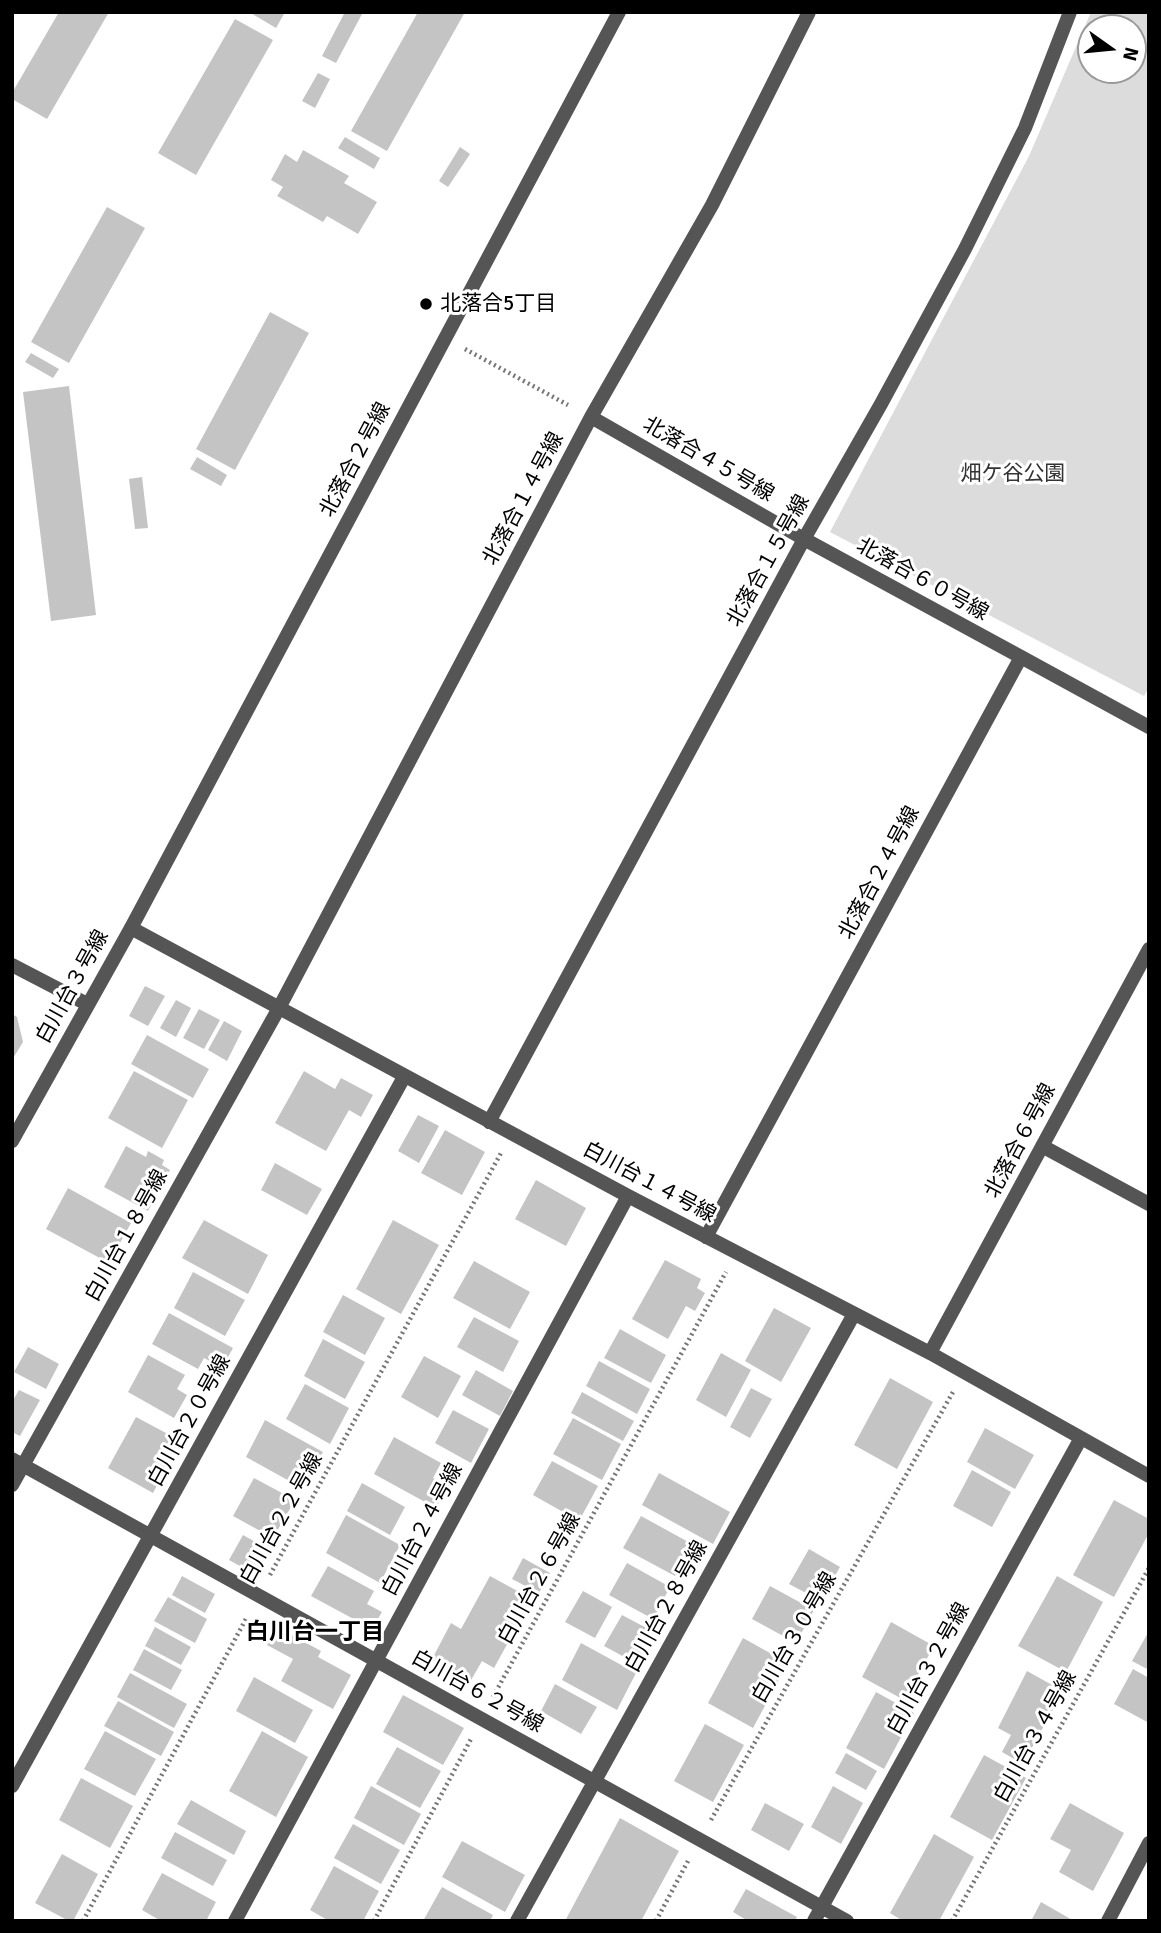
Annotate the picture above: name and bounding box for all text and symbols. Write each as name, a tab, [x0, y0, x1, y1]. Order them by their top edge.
north arrow	[1077, 14, 1147, 84]
text: N	[1117, 44, 1144, 63]
place label: 北落合5丁目	[440, 291, 556, 317]
marker: 北落合5丁目	[418, 296, 434, 312]
street label: 北落合２号線	[315, 398, 397, 522]
street label: 北落合４５号線	[638, 412, 778, 508]
street label: 北落合１４号線	[478, 428, 570, 570]
park label: 畑ケ谷公園	[961, 461, 1065, 487]
street label: 北落合１５号線	[722, 491, 816, 631]
street label: 北落合６０号線	[852, 533, 992, 627]
street label: 北落合２４号線	[834, 802, 926, 944]
street label: 白川台３号線	[31, 926, 115, 1048]
street label: 北落合６号線	[980, 1079, 1062, 1203]
street label: 白川台１４号線	[578, 1137, 720, 1229]
street label: 白川台１８号線	[80, 1166, 174, 1306]
street label: 白川台２０号線	[143, 1351, 237, 1491]
street label: 白川台２２号線	[235, 1449, 329, 1589]
street label: 白川台２４号線	[377, 1459, 469, 1601]
street label: 白川台２６号線	[493, 1509, 587, 1649]
street label: 白川台２８号線	[620, 1537, 714, 1677]
street label: 白川台３０号線	[747, 1568, 843, 1708]
street label: 白川台３２号線	[882, 1599, 976, 1739]
district label: 白川台一丁目	[246, 1619, 384, 1647]
street label: 白川台６２号線	[407, 1645, 547, 1739]
street label: 白川台３４号線	[989, 1667, 1083, 1807]

